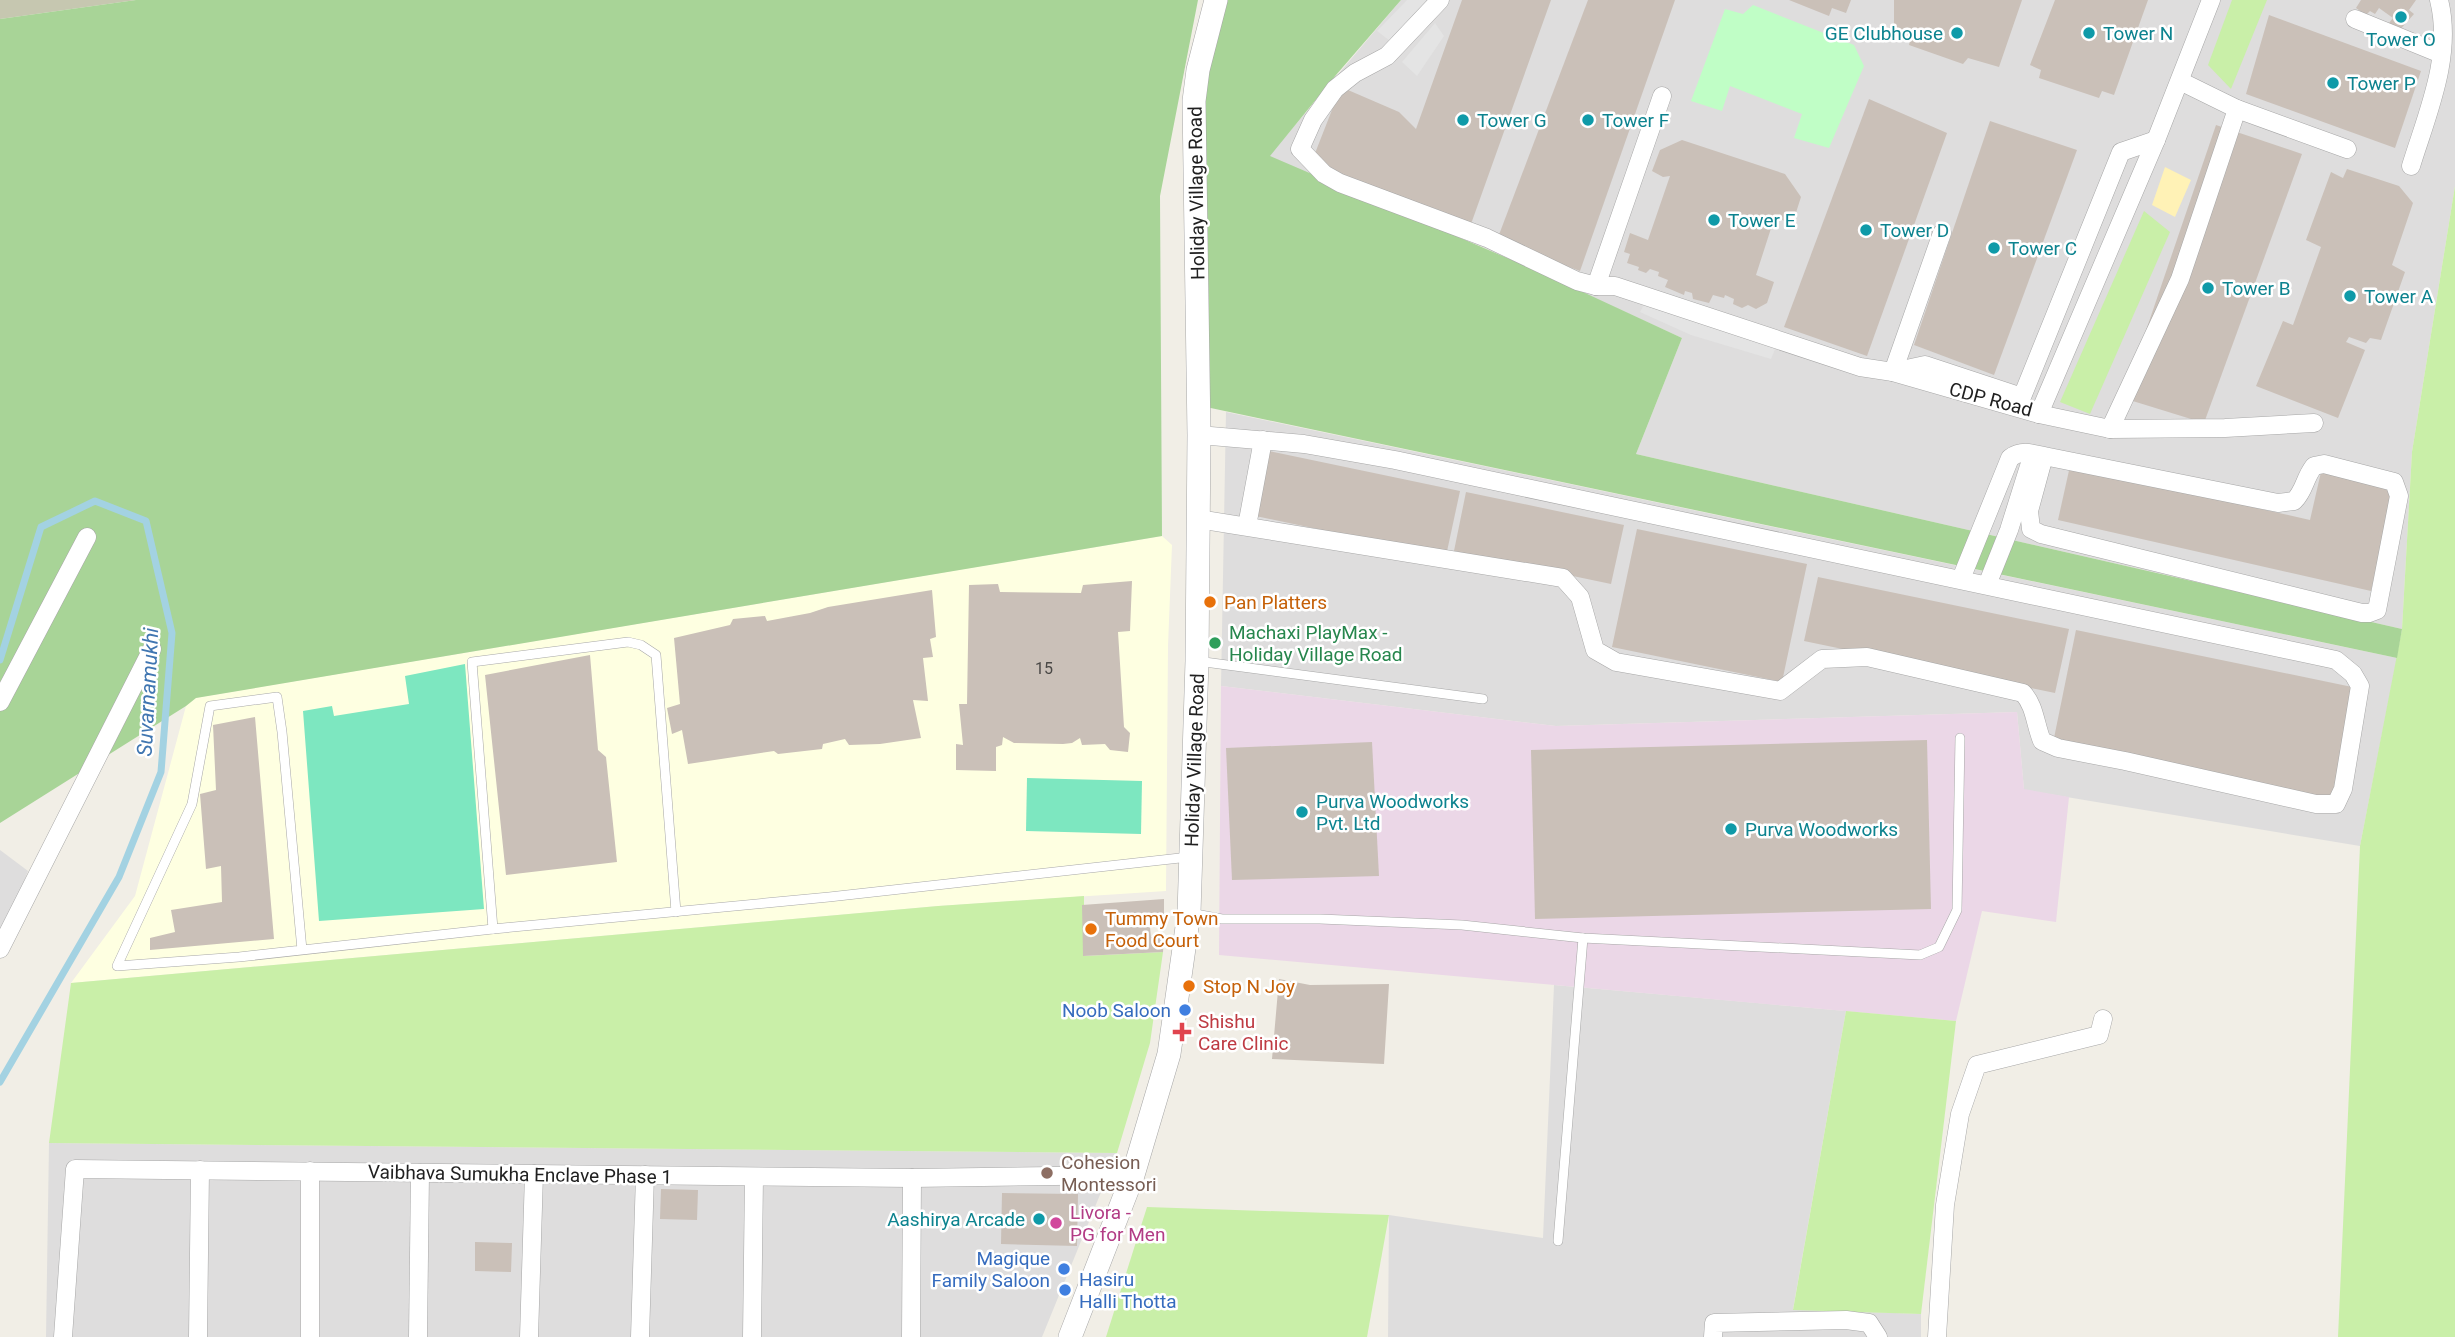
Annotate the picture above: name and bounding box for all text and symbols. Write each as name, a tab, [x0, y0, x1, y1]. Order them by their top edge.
marker: Tower O	[2393, 9, 2409, 25]
place label: GE Clubhouse	[1825, 22, 1943, 45]
place label: Tower N	[2103, 22, 2173, 45]
marker: GE Clubhouse	[1949, 25, 1965, 41]
marker: Tower N	[2081, 25, 2097, 41]
place label: Tower O	[2366, 28, 2436, 51]
place label: Tower P	[2347, 72, 2416, 95]
marker: Tower P	[2325, 75, 2341, 91]
street label: Holiday Village Road	[1183, 106, 1210, 280]
place label: Tower G	[1477, 109, 1547, 132]
place label: Tower F	[1602, 109, 1669, 132]
marker: Tower G	[1455, 112, 1471, 128]
marker: Tower F	[1580, 112, 1596, 128]
place label: Tower E	[1728, 209, 1796, 232]
marker: Tower E	[1706, 212, 1722, 228]
place label: Tower D	[1880, 219, 1949, 242]
marker: Tower D	[1858, 222, 1874, 238]
place label: Tower C	[2008, 237, 2077, 260]
marker: Tower C	[1986, 240, 2002, 256]
place label: Tower B	[2222, 277, 2291, 300]
marker: Tower B	[2200, 280, 2216, 296]
place label: Tower A	[2364, 285, 2434, 308]
marker: Tower A	[2342, 288, 2358, 304]
street label: CDP Road	[1947, 377, 2035, 422]
place label: Pan Platters	[1224, 591, 1327, 614]
marker: Pan Platters	[1202, 594, 1218, 610]
place label: Machaxi PlayMax - Holiday Village Road	[1229, 621, 1403, 666]
water label: Suvarnamukhi	[133, 627, 163, 757]
marker: Machaxi PlayMax - Holiday Village Road	[1207, 635, 1223, 651]
house number: 15	[1035, 659, 1053, 678]
street label: Holiday Village Road	[1180, 673, 1209, 847]
place label: Purva Woodworks Pvt. Ltd	[1316, 790, 1469, 835]
marker: Purva Woodworks Pvt. Ltd	[1294, 804, 1310, 820]
place label: Purva Woodworks	[1745, 818, 1898, 841]
marker: Purva Woodworks	[1723, 821, 1739, 837]
place label: Tummy Town Food Court	[1105, 907, 1219, 952]
marker: Tummy Town Food Court	[1083, 921, 1099, 937]
place label: Stop N Joy	[1203, 975, 1295, 998]
marker: Stop N Joy	[1181, 978, 1197, 994]
place label: Noob Saloon	[1062, 999, 1171, 1022]
marker: Noob Saloon	[1177, 1002, 1193, 1018]
place label: Shishu Care Clinic	[1198, 1010, 1288, 1055]
marker: Shishu Care Clinic	[1172, 1022, 1192, 1042]
place label: Cohesion Montessori	[1061, 1151, 1157, 1196]
street label: Vaibhava Sumukha Enclave Phase 1	[368, 1160, 672, 1189]
marker: Cohesion Montessori	[1039, 1165, 1055, 1181]
place label: Livora - PG for Men	[1070, 1201, 1165, 1246]
place label: Aashirya Arcade	[887, 1208, 1025, 1231]
marker: Aashirya Arcade	[1031, 1211, 1047, 1227]
marker: Livora - PG for Men	[1048, 1215, 1064, 1231]
place label: Magique Family Saloon	[931, 1247, 1050, 1292]
marker: Magique Family Saloon	[1056, 1261, 1072, 1277]
place label: Hasiru Halli Thotta	[1079, 1268, 1177, 1313]
marker: Hasiru Halli Thotta	[1057, 1282, 1073, 1298]

